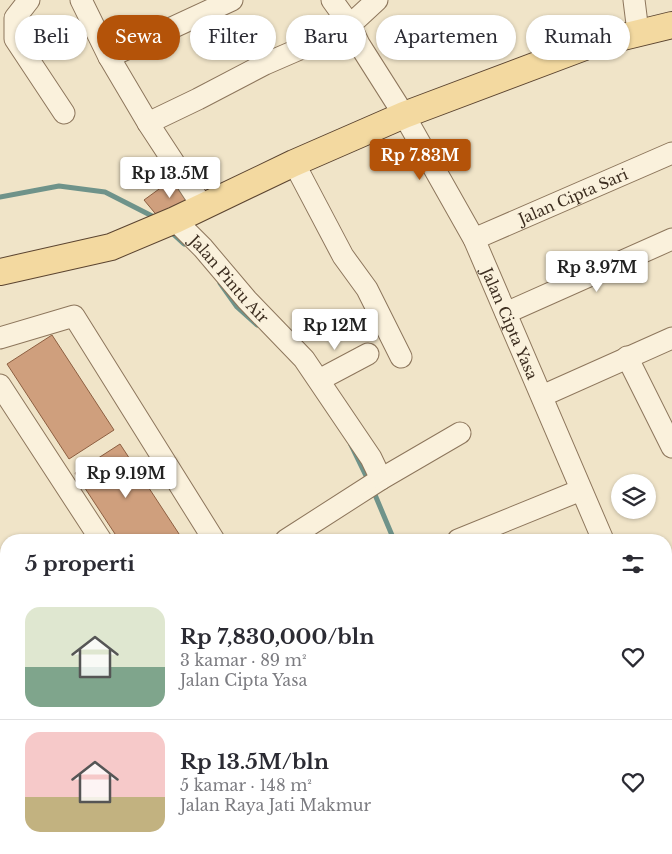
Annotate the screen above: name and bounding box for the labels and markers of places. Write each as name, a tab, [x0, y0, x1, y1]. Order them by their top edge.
pin: Rp 7.83M	[368, 138, 472, 181]
pin: Rp 13.5M	[118, 156, 222, 199]
pin: Rp 3.97M	[545, 250, 649, 293]
pin: Rp 12M	[294, 308, 376, 351]
pin: Rp 9.19M	[74, 456, 178, 499]

